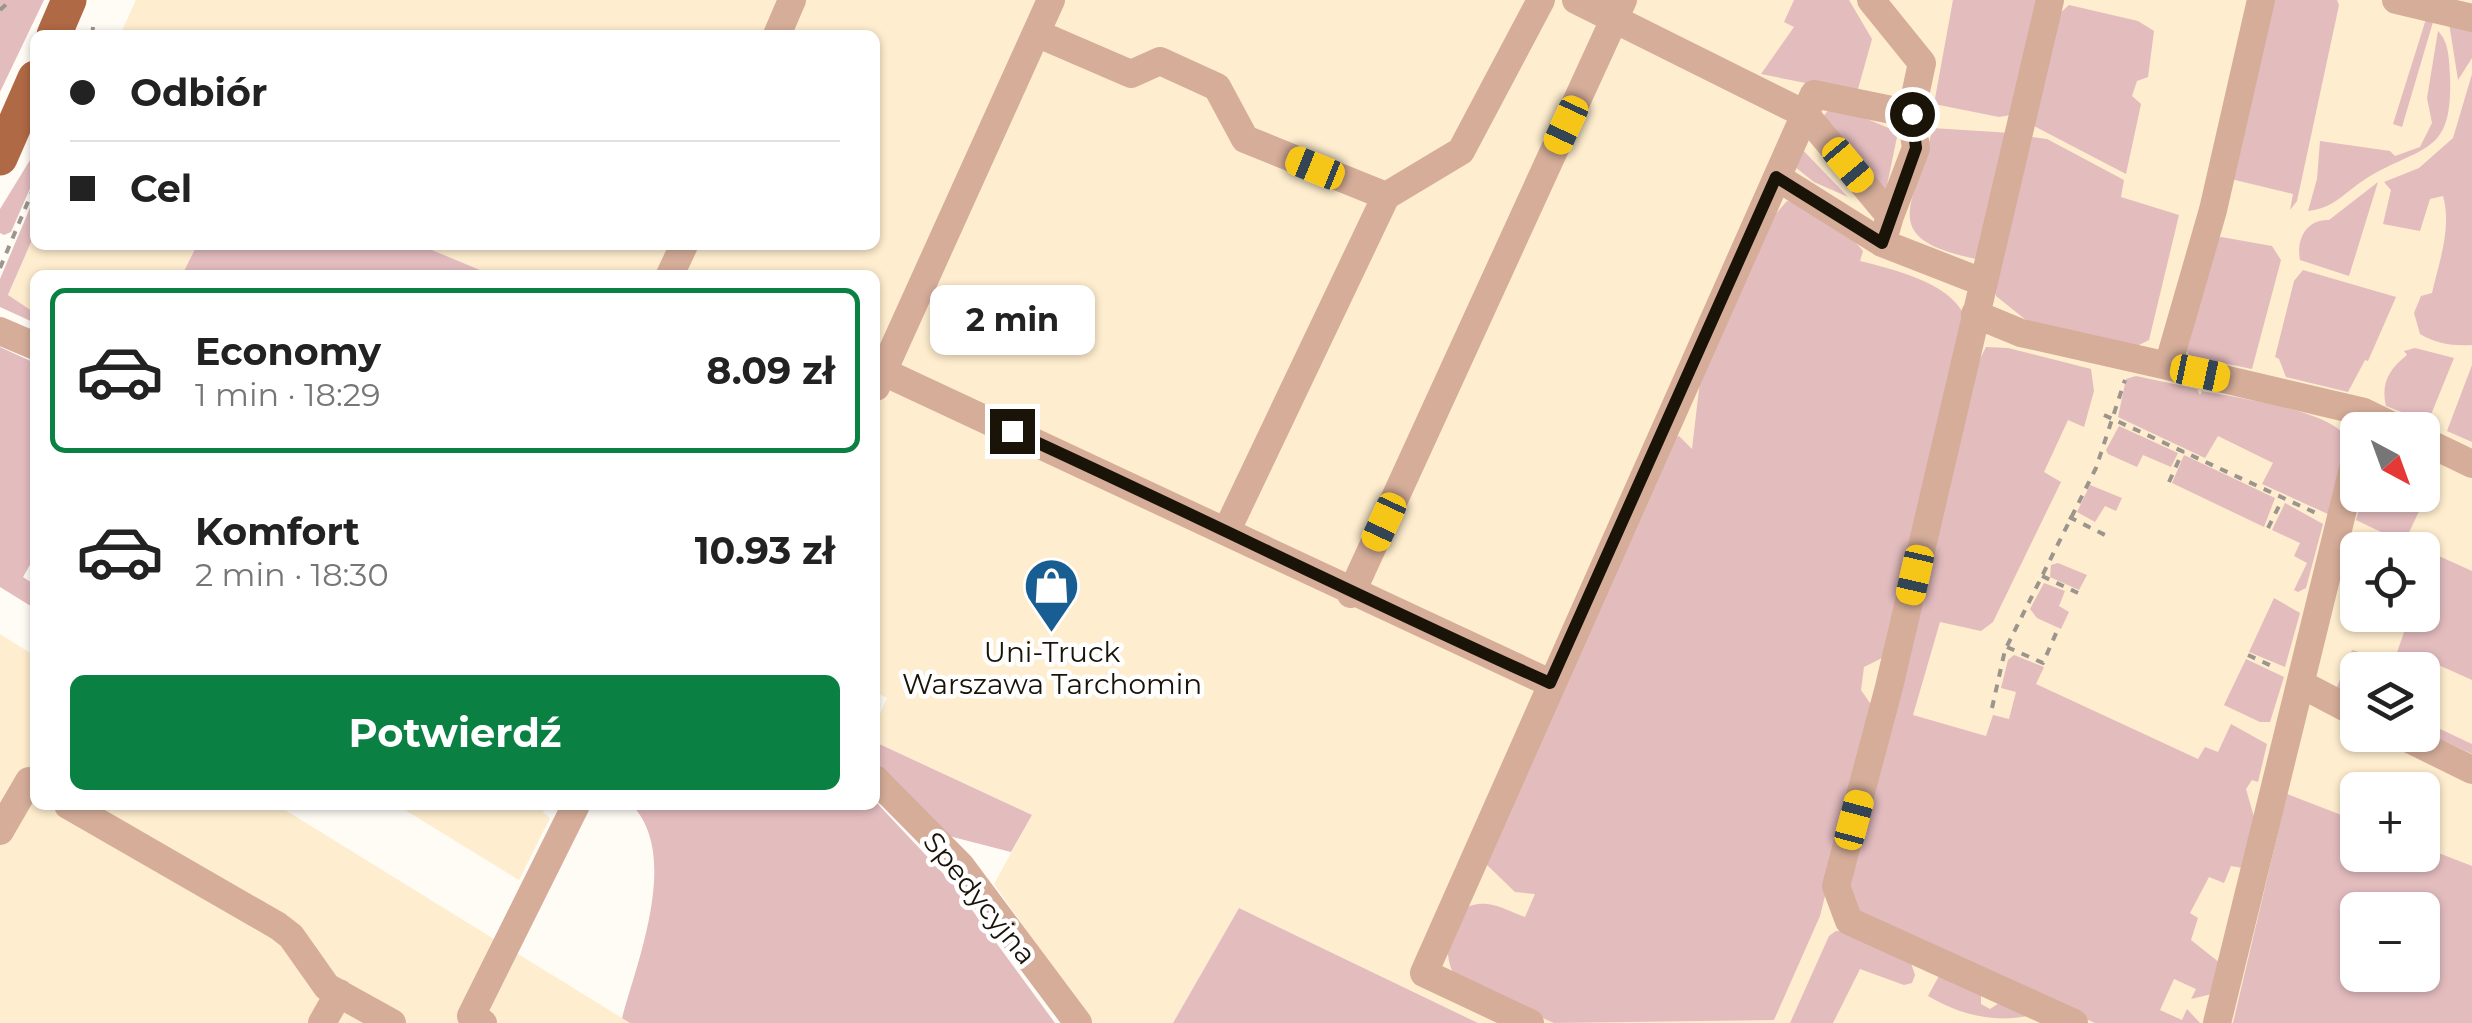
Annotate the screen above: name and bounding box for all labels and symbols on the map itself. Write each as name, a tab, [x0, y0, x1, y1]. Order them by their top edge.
car	[1540, 91, 1592, 159]
route start	[1890, 92, 1935, 137]
car	[1817, 132, 1879, 198]
car	[1282, 143, 1348, 193]
callout: 2 min	[930, 286, 1094, 356]
car	[2168, 352, 2232, 394]
route end	[990, 409, 1035, 454]
north arrow	[2340, 412, 2440, 512]
car	[1358, 488, 1410, 556]
car	[1894, 542, 1936, 608]
shop icon: Uni-Truck Warszawa Tarchomin	[1022, 556, 1082, 635]
place label: Uni-Truck Warszawa Tarchomin	[902, 635, 1202, 701]
car	[1832, 787, 1876, 853]
street label: Spedycyjna	[916, 825, 1044, 971]

